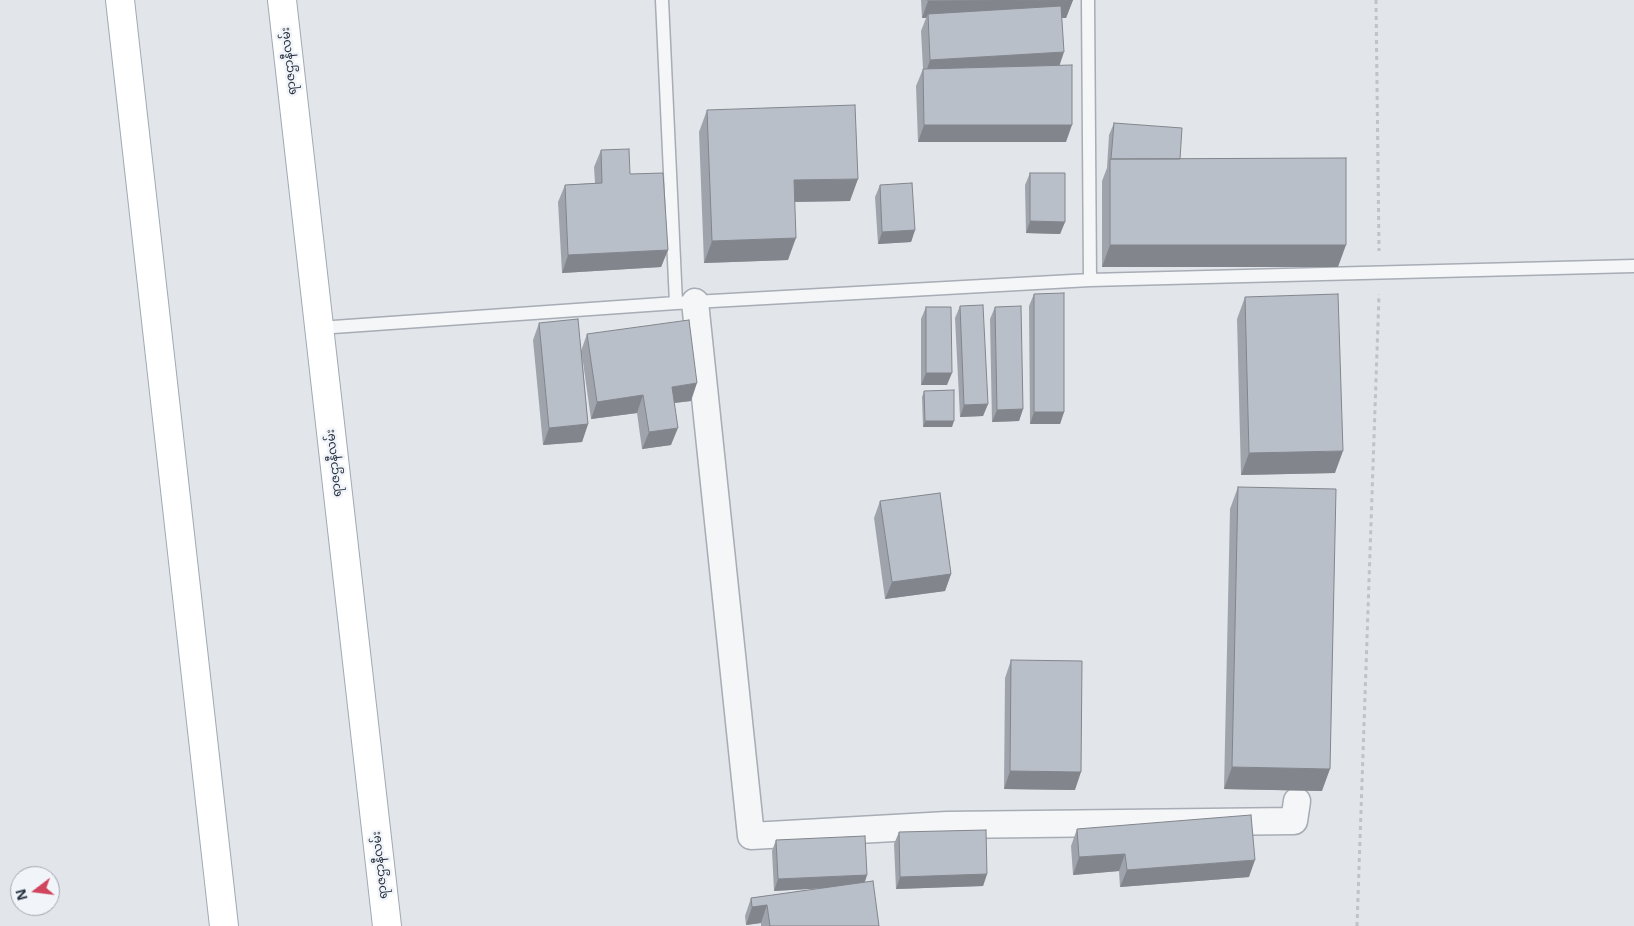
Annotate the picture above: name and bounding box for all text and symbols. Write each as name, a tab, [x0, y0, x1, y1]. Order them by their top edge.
street label: ရာဇဌာနီလမ်း	[278, 26, 300, 96]
street label: ရာဇဌာနီလမ်း	[323, 428, 345, 498]
street label: ရာဇဌာနီလမ်း	[369, 830, 391, 900]
north arrow	[10, 866, 60, 916]
text: N	[10, 887, 32, 903]

